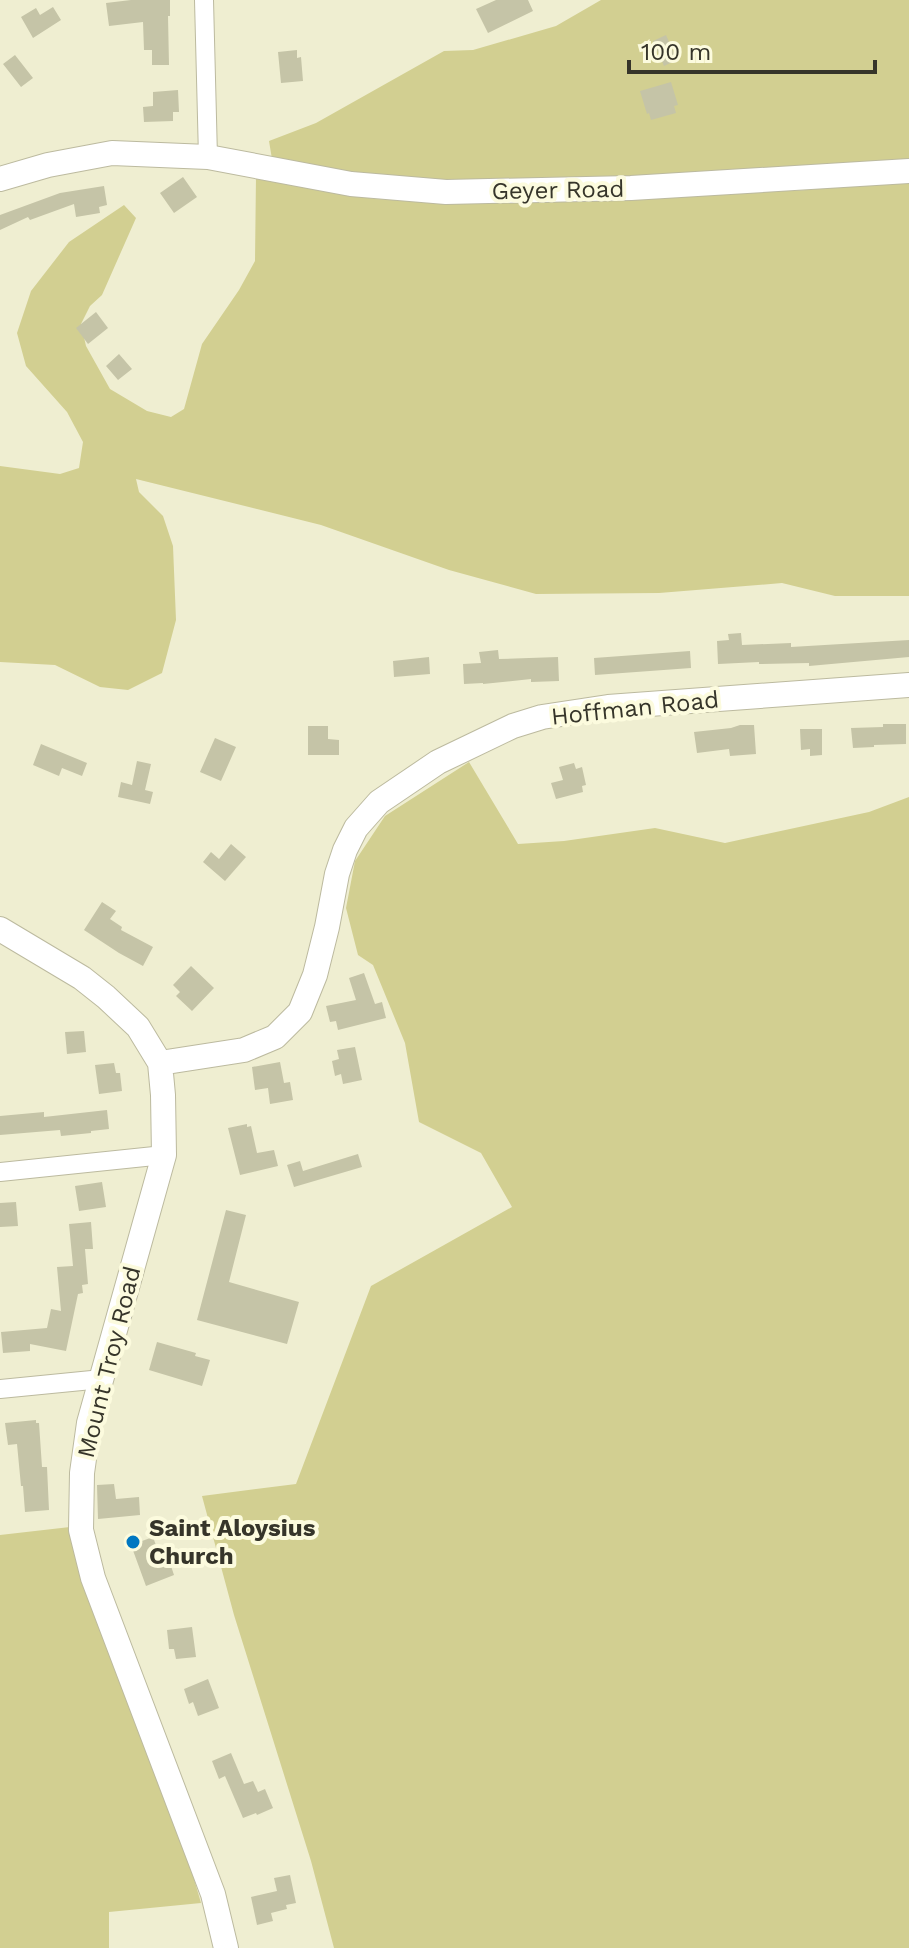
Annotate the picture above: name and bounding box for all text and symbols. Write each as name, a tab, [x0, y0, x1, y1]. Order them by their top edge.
scale bar	[629, 24, 875, 74]
text: 100 m	[641, 38, 711, 66]
street label: Geyer Road	[491, 175, 625, 205]
street label: Hoffman Road	[550, 685, 720, 731]
street label: Mount Troy Road	[72, 1263, 146, 1461]
place label: Saint Aloysius Church	[149, 1514, 316, 1570]
marker: Saint Aloysius Church	[124, 1533, 142, 1551]

